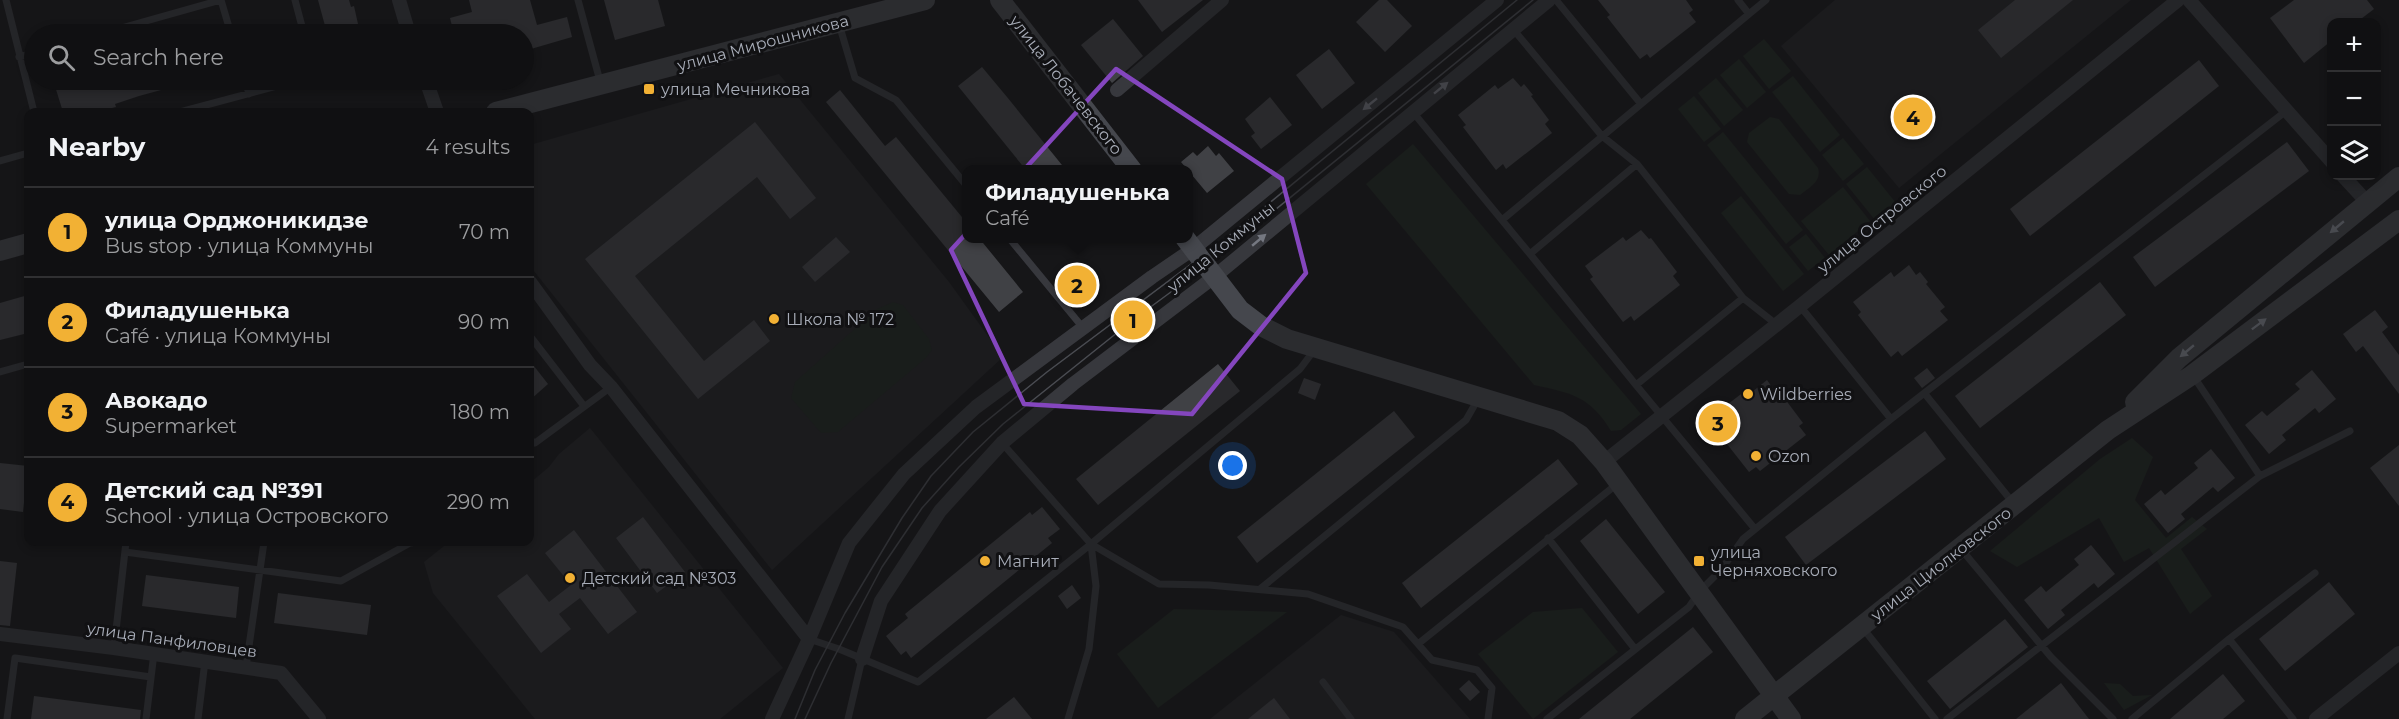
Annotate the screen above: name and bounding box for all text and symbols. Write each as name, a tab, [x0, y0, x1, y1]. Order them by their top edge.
street label: улица Мирошникова	[674, 11, 851, 75]
street label: улица Лобачевского	[1005, 11, 1126, 158]
map controls	[2327, 18, 2381, 180]
button: +	[2327, 18, 2381, 72]
search box	[24, 24, 534, 90]
icon: search	[45, 41, 78, 74]
text: Search here	[93, 44, 224, 71]
button: −	[2327, 72, 2381, 126]
place label: улица Мечникова	[660, 80, 810, 99]
marker: улица Мечникова	[642, 82, 656, 96]
one-way arrow	[1433, 82, 1448, 95]
pin: 4	[1894, 94, 1932, 140]
one-way arrow	[1362, 97, 1378, 110]
button: layers	[2327, 126, 2381, 180]
text: Nearby	[48, 131, 145, 163]
text: 4 results	[425, 135, 510, 159]
street label: улица Островского	[1813, 161, 1950, 278]
popup	[962, 165, 1193, 243]
text: Филадушенька	[985, 179, 1170, 206]
street label: улица Коммуны	[1163, 198, 1279, 297]
text: Café	[985, 206, 1030, 230]
text: улица Орджоникидзе	[105, 207, 369, 234]
text: 1	[64, 220, 71, 244]
text: 70 m	[459, 220, 510, 244]
one-way arrow	[2329, 220, 2345, 233]
text: Bus stop · улица Коммуны	[105, 234, 373, 258]
one-way arrow	[1251, 234, 1266, 247]
pin: 2	[1058, 262, 1096, 308]
text: Филадушенька	[105, 297, 290, 324]
pin: 1	[1114, 298, 1152, 342]
text: 2	[62, 310, 73, 334]
text: 90 m	[458, 310, 510, 334]
place label: Школа № 172	[786, 310, 894, 329]
marker: Школа № 172	[767, 312, 781, 326]
one-way arrow	[2252, 319, 2267, 331]
text: Café · улица Коммуны	[105, 324, 331, 348]
one-way arrow	[2180, 344, 2195, 357]
place label: Wildberries	[1760, 385, 1852, 404]
text: Авокадо	[105, 387, 208, 414]
marker: Wildberries	[1741, 387, 1755, 401]
text: 3	[62, 400, 73, 424]
text: 180 m	[450, 400, 510, 424]
pin: 3	[1698, 400, 1738, 446]
text: Supermarket	[105, 414, 237, 438]
place label: Ozon	[1768, 447, 1810, 466]
marker: Ozon	[1749, 449, 1763, 463]
your location	[1218, 451, 1247, 480]
text: Детский сад №391	[105, 477, 323, 504]
text: 4	[61, 490, 74, 514]
text: 290 m	[447, 490, 510, 514]
street label: улица Циолковского	[1866, 503, 2015, 625]
text: School · улица Островского	[105, 504, 389, 528]
place label: улица Черняховского	[1710, 543, 1837, 580]
place label: Магнит	[997, 552, 1059, 571]
marker: Магнит	[978, 554, 992, 568]
marker: улица Черняховского	[1692, 554, 1706, 568]
place label: Детский сад №303	[582, 569, 736, 588]
marker: Детский сад №303	[563, 571, 577, 585]
street label: улица Панфиловцев	[85, 619, 258, 661]

